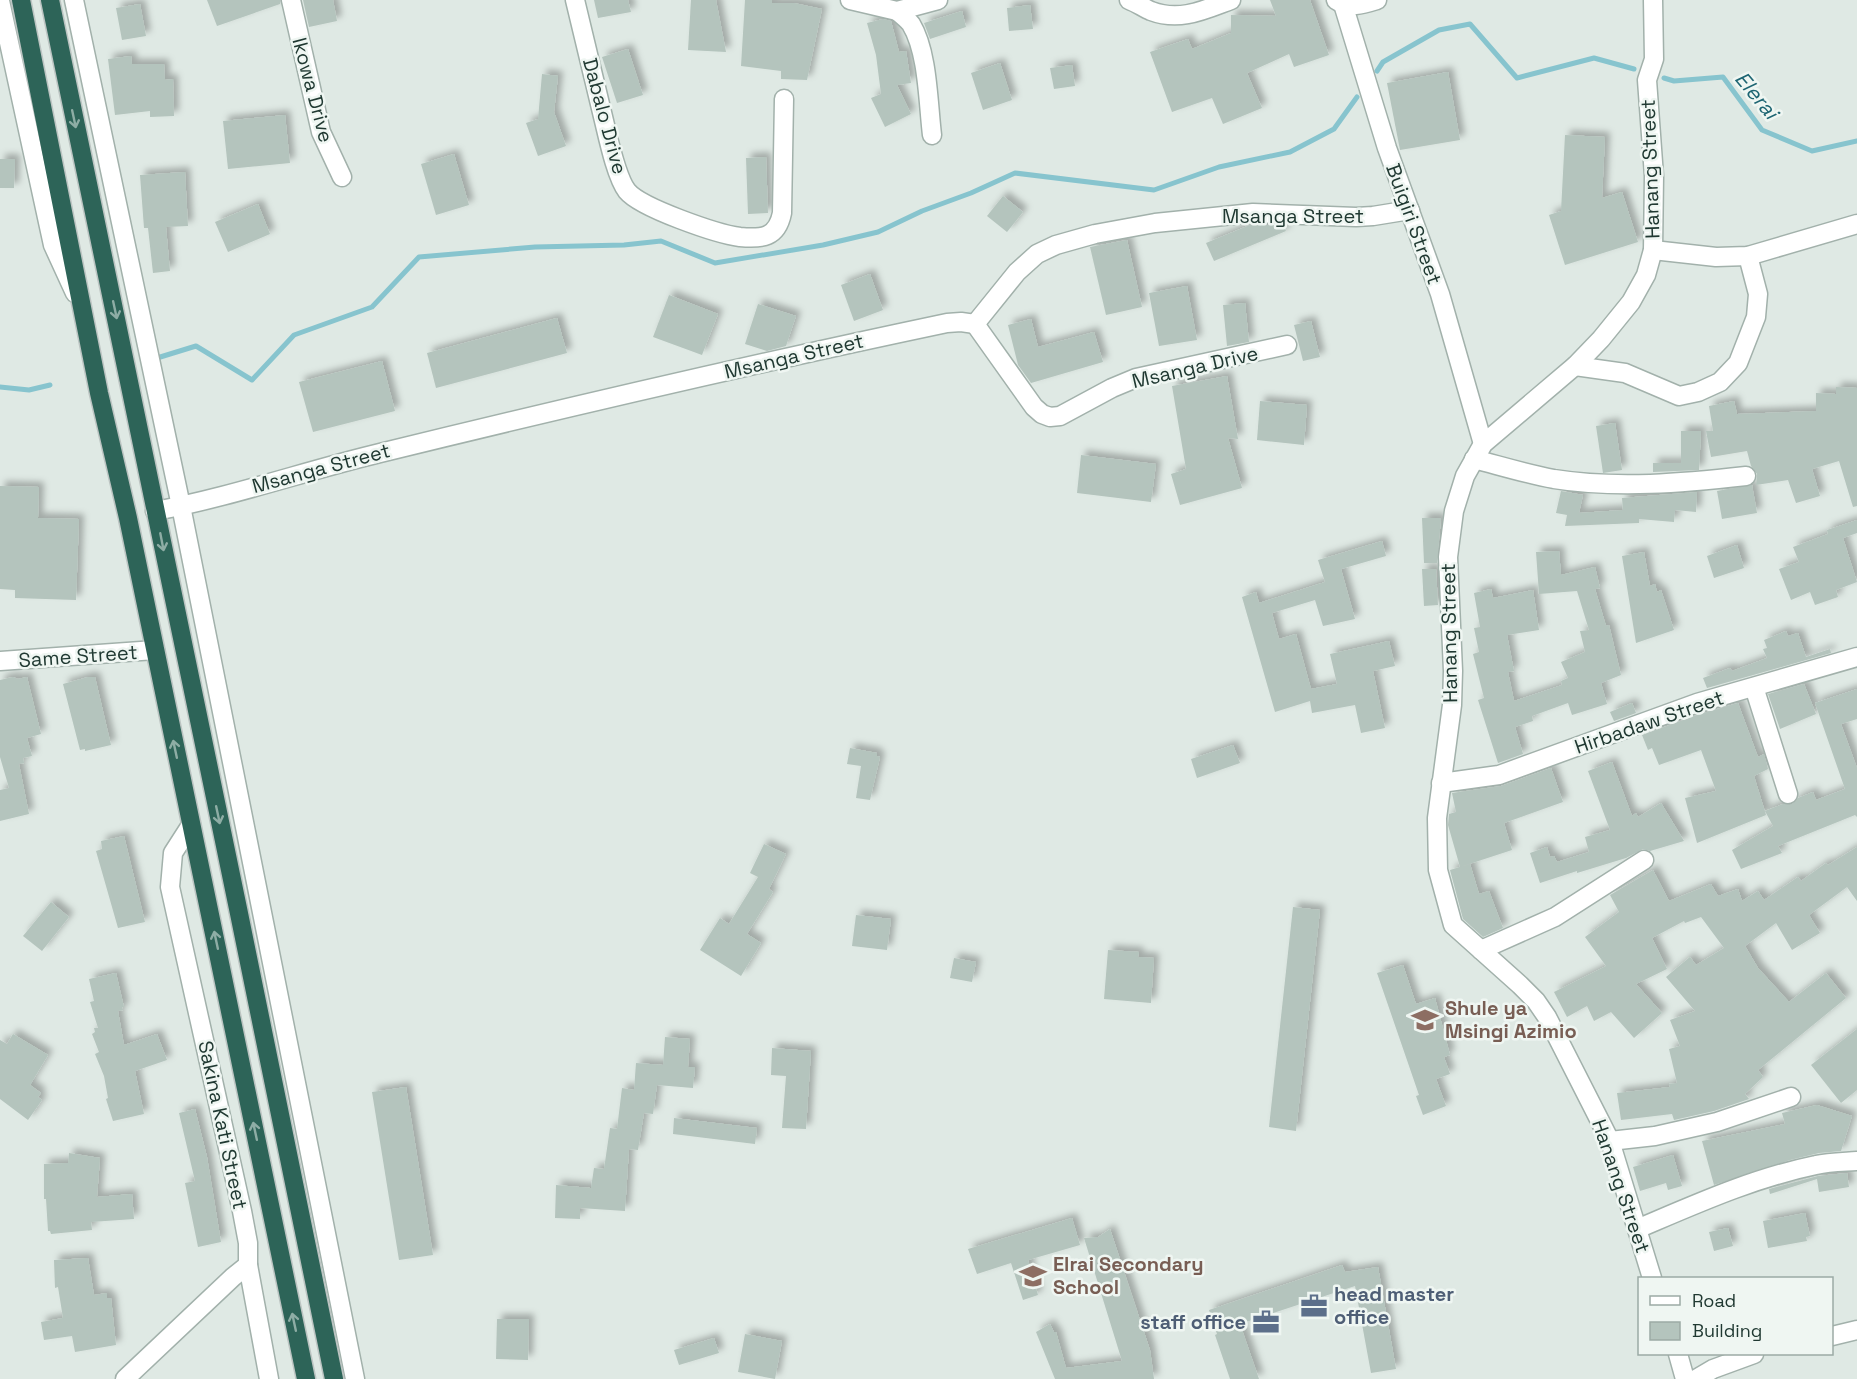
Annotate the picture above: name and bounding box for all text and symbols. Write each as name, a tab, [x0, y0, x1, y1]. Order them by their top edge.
street label: Ikowa Drive	[287, 35, 339, 145]
street label: Dabalo Drive	[577, 55, 633, 177]
water label: Elerai	[1729, 66, 1787, 127]
street label: Hanang Street	[1635, 99, 1665, 239]
one-way arrow	[69, 109, 81, 128]
street label: Buigiri Street	[1380, 160, 1448, 288]
street label: Msanga Street	[1222, 203, 1364, 229]
one-way arrow	[109, 300, 121, 319]
street label: Msanga Street	[722, 327, 866, 385]
street label: Msanga Drive	[1129, 340, 1261, 394]
street label: Msanga Street	[249, 437, 393, 499]
one-way arrow	[157, 532, 168, 551]
street label: Hanang Street	[1435, 563, 1463, 703]
street label: Same Street	[18, 639, 138, 673]
street label: Hirbadaw Street	[1571, 684, 1727, 760]
one-way arrow	[169, 740, 181, 759]
one-way arrow	[213, 805, 224, 824]
one-way arrow	[210, 930, 221, 950]
place label: Shule ya Msingi Azimio	[1445, 995, 1577, 1044]
school or university icon: Shule ya Msingi Azimio	[1410, 1005, 1440, 1035]
street label: Sakina Kati Street	[192, 1038, 254, 1212]
street label: Hanang Street	[1586, 1116, 1656, 1256]
one-way arrow	[249, 1121, 260, 1141]
place label: Elrai Secondary School	[1053, 1251, 1204, 1300]
school or university icon: Elrai Secondary School	[1018, 1261, 1048, 1291]
legend	[1638, 1277, 1833, 1355]
place label: head master office	[1334, 1281, 1454, 1330]
text: Road	[1692, 1289, 1736, 1312]
office icon: head master office	[1299, 1291, 1329, 1321]
office icon: staff office	[1251, 1307, 1281, 1337]
place label: staff office	[1140, 1309, 1246, 1335]
one-way arrow	[288, 1312, 299, 1332]
text: Building	[1692, 1319, 1762, 1342]

